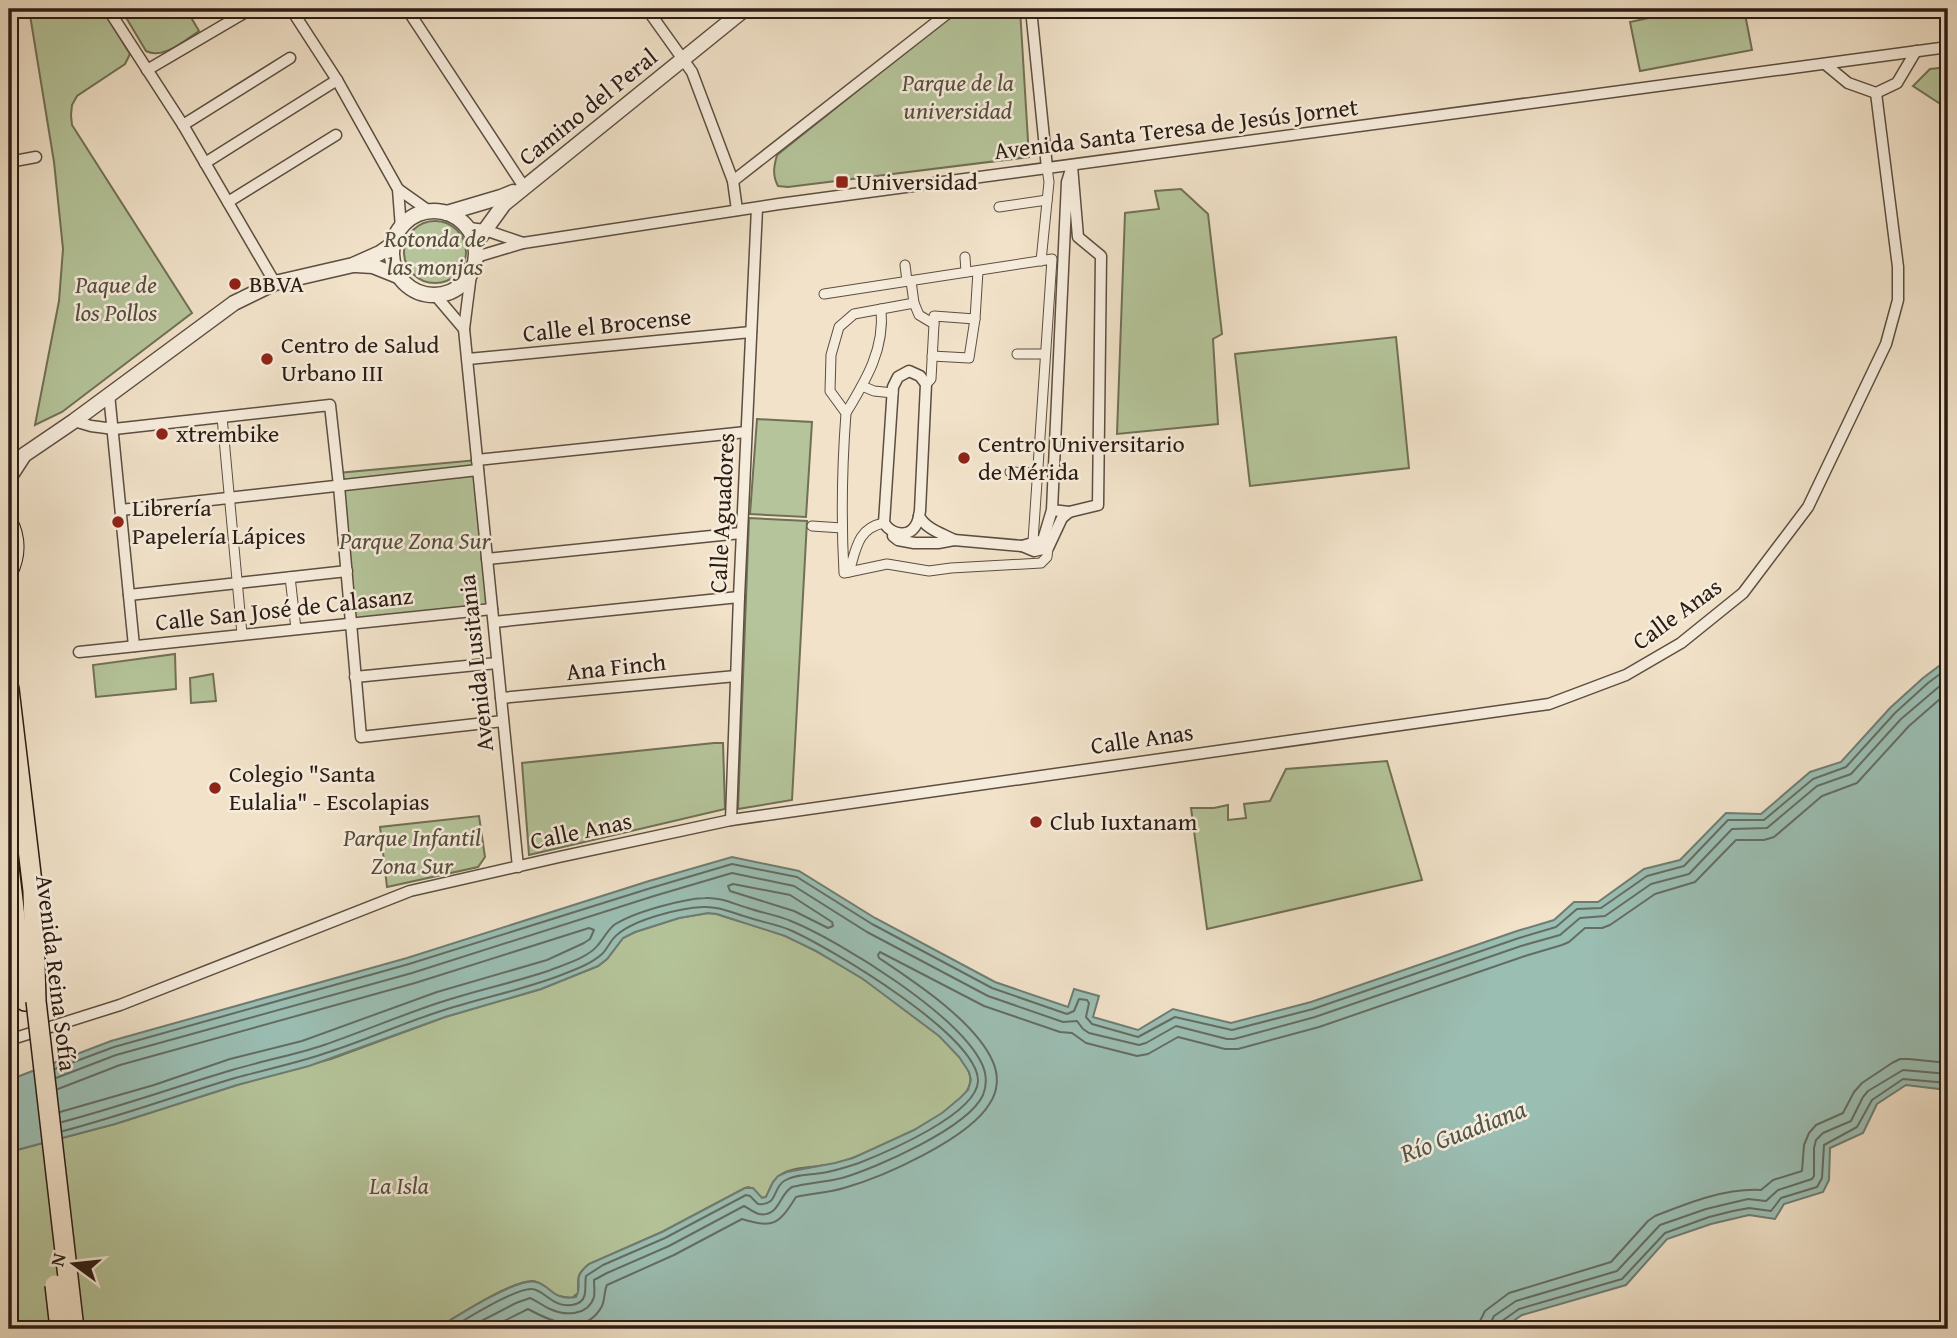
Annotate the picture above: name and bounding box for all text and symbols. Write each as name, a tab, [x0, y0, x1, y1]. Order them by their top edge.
street label: Camino del Peral	[511, 39, 665, 174]
park label: Parque de la universidad	[901, 65, 1014, 128]
street label: Avenida Santa Teresa de Jesús Jornet	[992, 89, 1360, 168]
place label: Universidad	[856, 164, 978, 199]
marker: Universidad	[834, 174, 850, 190]
park label: Rotonda de las monjas	[383, 221, 486, 284]
place label: BBVA	[249, 266, 305, 301]
park label: Paque de los Pollos	[74, 267, 158, 330]
marker: BBVA	[227, 276, 243, 292]
street label: Calle el Brocense	[521, 298, 693, 351]
place label: Centro de Salud Urbano III	[281, 327, 439, 390]
marker: Centro de Salud Urbano III	[259, 351, 275, 367]
place label: xtrembike	[176, 416, 279, 451]
marker: xtrembike	[154, 426, 170, 442]
place label: Centro Universitario de Mérida	[978, 426, 1185, 489]
street label: Calle Aguadores	[700, 432, 743, 594]
marker: Centro Universitario de Mérida	[956, 450, 972, 466]
place label: Librería Papelería Lápices	[132, 490, 306, 553]
marker: Librería Papelería Lápices	[110, 514, 126, 530]
park label: Parque Zona Sur	[338, 523, 492, 558]
street label: Calle Anas	[1625, 569, 1729, 658]
street label: Avenida Lusitania	[449, 572, 502, 753]
street label: Calle San José de Calasanz	[153, 578, 414, 639]
street label: Ana Finch	[564, 644, 668, 689]
street label: Calle Anas	[1088, 714, 1196, 763]
place label: Colegio "Santa Eulalia" - Escolapias	[229, 756, 430, 819]
marker: Colegio "Santa Eulalia" - Escolapias	[207, 780, 223, 796]
street label: Calle Anas	[527, 803, 635, 858]
place label: Club Iuxtanam	[1050, 804, 1198, 839]
marker: Club Iuxtanam	[1028, 814, 1044, 830]
park label: Parque Infantil Zona Sur	[342, 820, 481, 883]
street label: Avenida Reina Sofía	[27, 873, 86, 1074]
water label: Río Guadiana	[1393, 1089, 1532, 1173]
park label: La Isla	[368, 1168, 429, 1203]
north arrow	[38, 1230, 108, 1300]
text: N	[42, 1250, 73, 1269]

